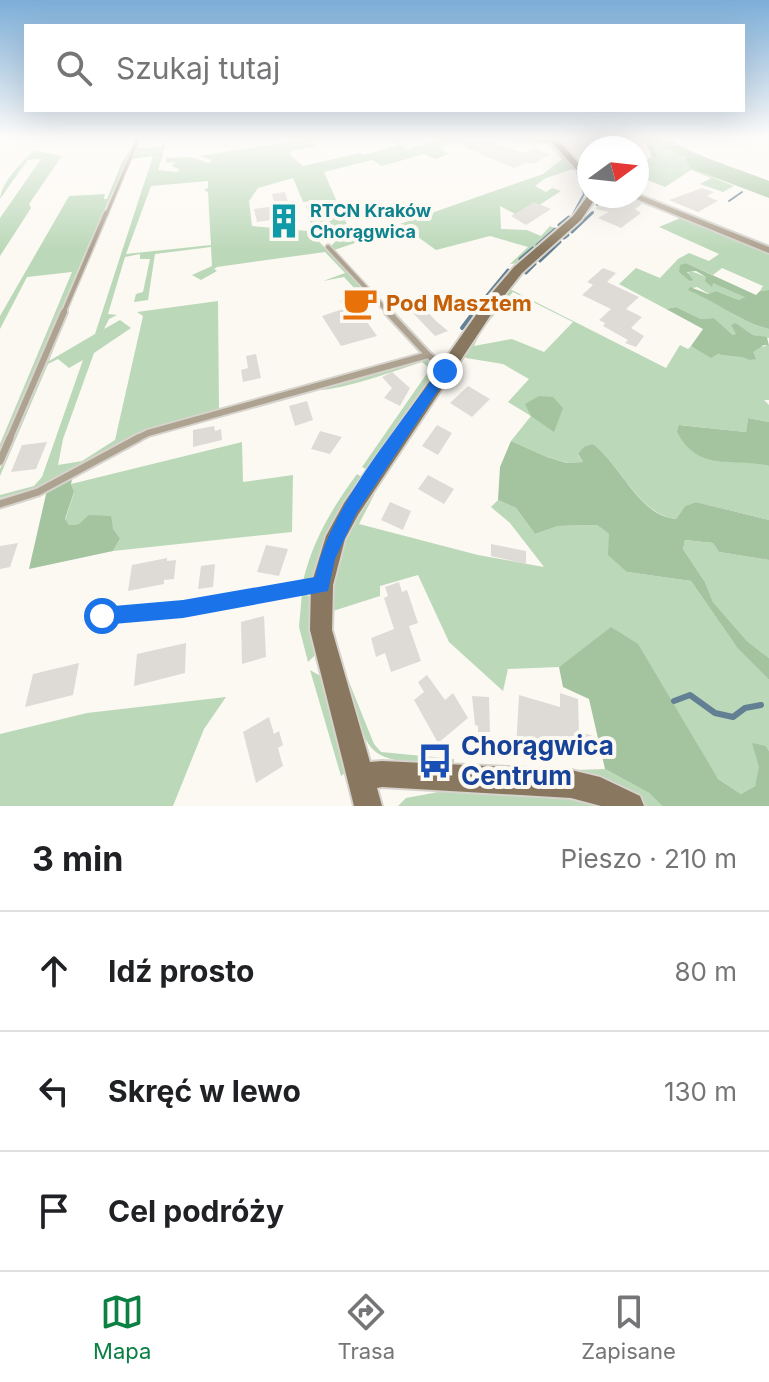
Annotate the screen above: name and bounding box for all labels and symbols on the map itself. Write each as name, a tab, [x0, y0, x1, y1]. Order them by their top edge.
north arrow	[577, 136, 649, 208]
place label: RTCN Kraków Chorągwica	[310, 200, 432, 242]
building icon: RTCN Kraków Chorągwica	[265, 202, 303, 240]
cafe icon: Pod Masztem	[341, 284, 379, 322]
place label: Pod Masztem	[386, 290, 532, 316]
route end	[427, 353, 463, 389]
route start	[84, 598, 120, 634]
place label: Chorągwica Centrum	[461, 730, 614, 791]
bus stop icon: Chorągwica Centrum	[416, 742, 454, 780]

